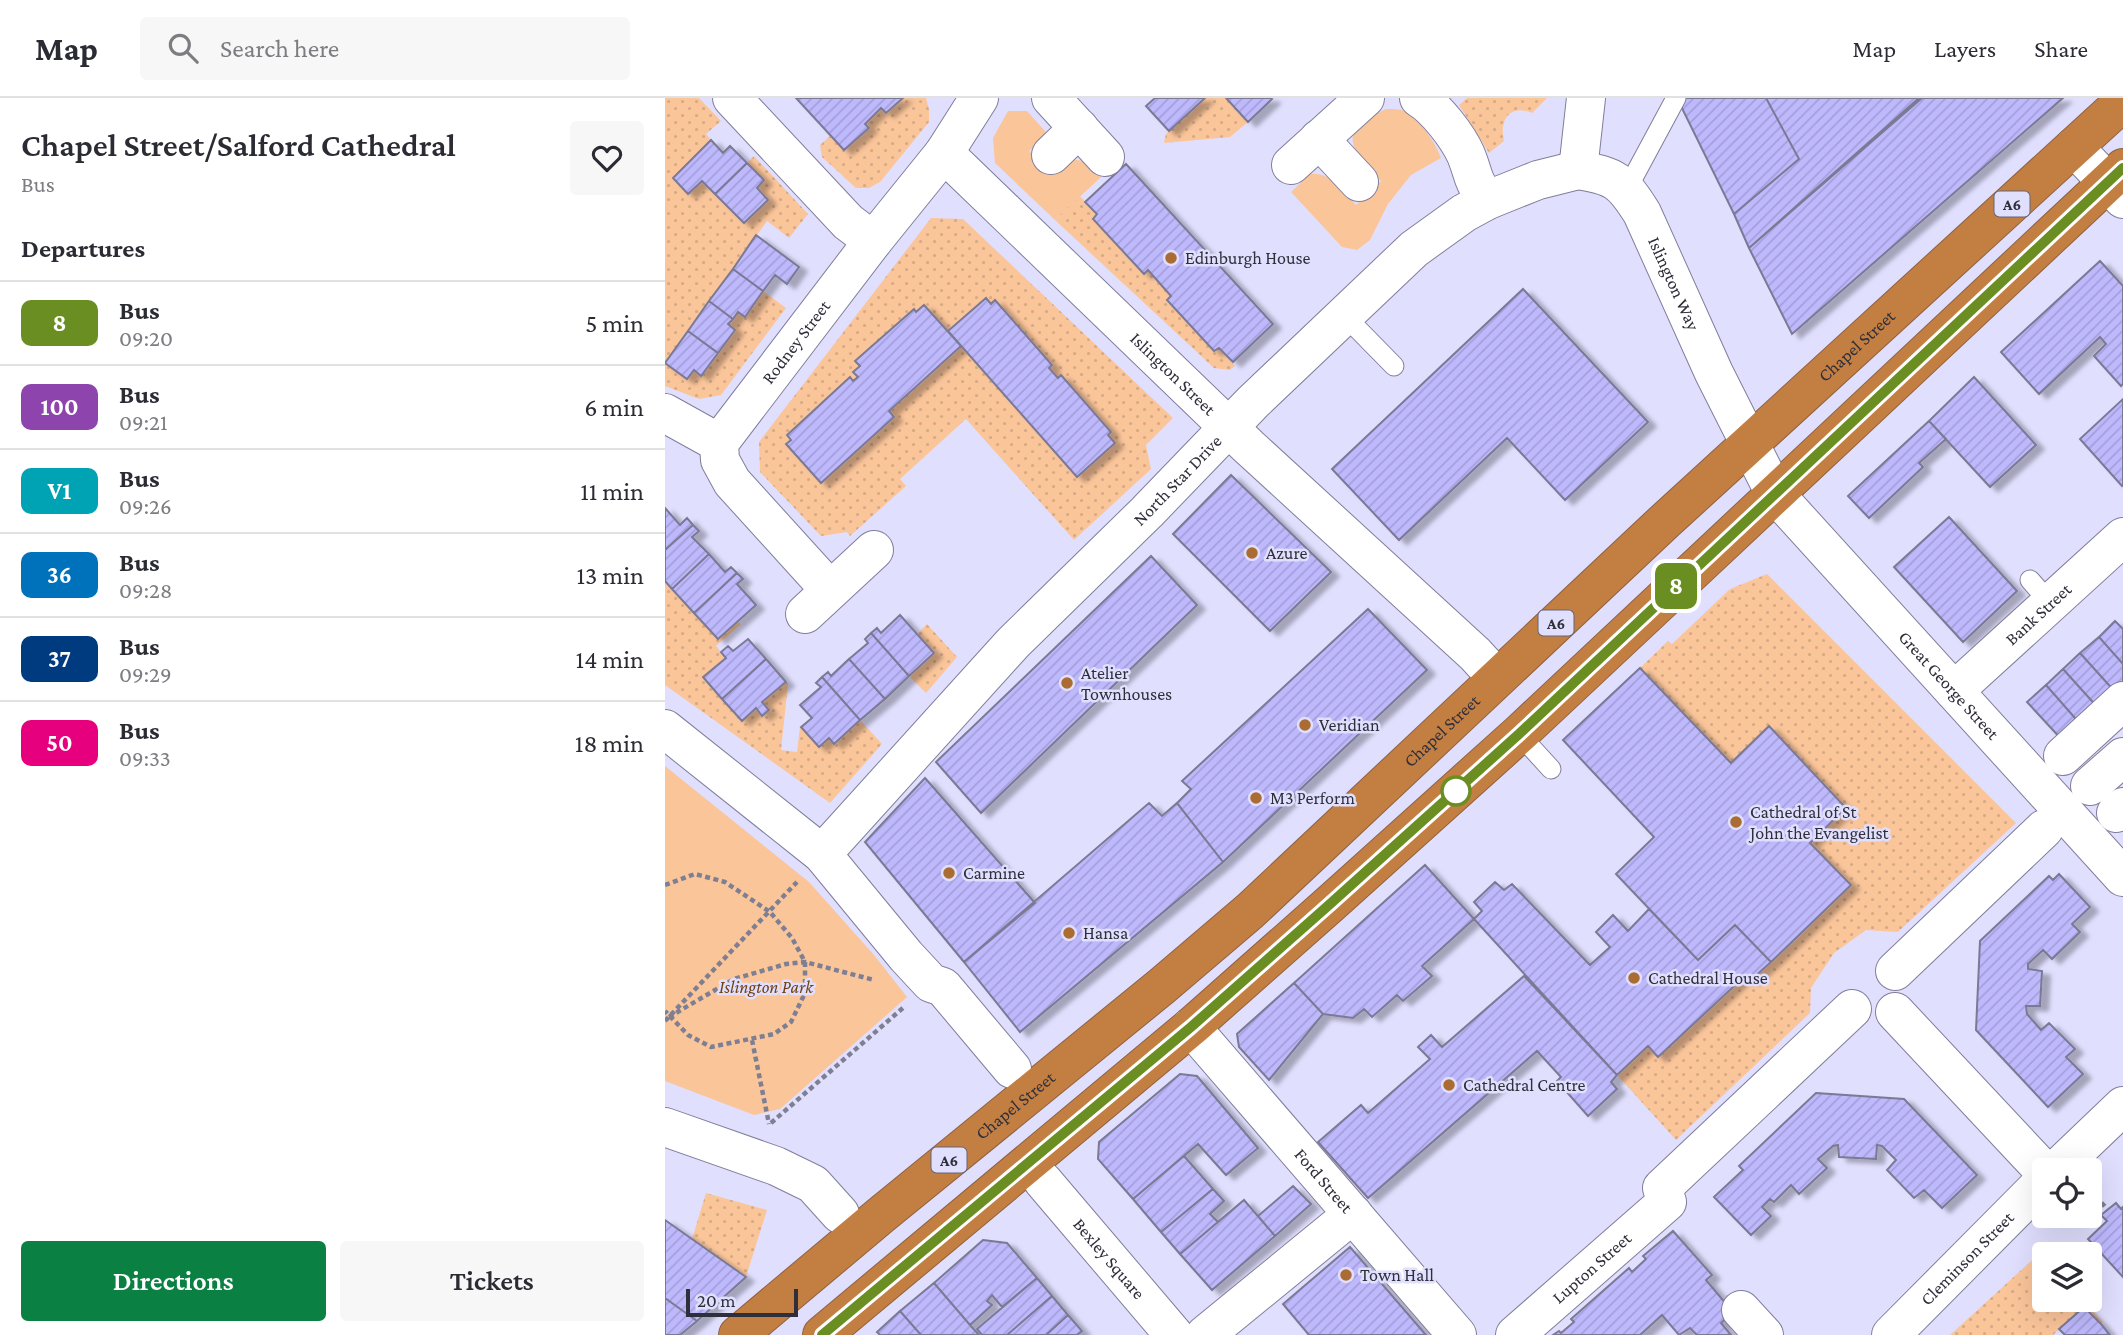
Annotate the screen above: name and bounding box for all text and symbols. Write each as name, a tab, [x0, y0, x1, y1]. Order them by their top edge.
search box	[140, 17, 630, 80]
icon: search	[164, 29, 202, 67]
text: Map	[35, 30, 98, 67]
text: Search here	[220, 34, 339, 63]
text: Map	[1852, 35, 1896, 62]
text: Layers	[1934, 35, 1996, 62]
text: Share	[2034, 35, 2088, 62]
button: heart	[570, 121, 644, 195]
text: Chapel Street/Salford Cathedral	[21, 126, 456, 163]
text: Bus	[21, 171, 55, 197]
road number: A6	[1995, 192, 2029, 216]
text: Departures	[21, 234, 145, 263]
street label: Islington Way	[1644, 234, 1704, 334]
place label: Edinburgh House	[1185, 248, 1311, 268]
marker: Edinburgh House	[1163, 250, 1179, 266]
street label: Rodney Street	[758, 295, 835, 388]
text: Bus	[119, 296, 160, 325]
street label: Chapel Street	[1814, 305, 1900, 386]
text: 8	[53, 309, 66, 336]
text: 5 min	[585, 309, 644, 338]
text: 09:20	[119, 325, 173, 351]
street label: Islington Street	[1126, 328, 1220, 420]
text: Bus	[119, 380, 160, 409]
text: 100	[40, 393, 79, 420]
text: 6 min	[584, 393, 644, 422]
text: 09:21	[119, 409, 168, 435]
street label: North Star Drive	[1129, 431, 1226, 530]
text: Bus	[119, 464, 160, 493]
text: V1	[48, 477, 71, 504]
text: 11 min	[580, 477, 644, 506]
text: 09:26	[119, 493, 172, 519]
place label: Azure	[1266, 543, 1307, 563]
marker: Azure	[1244, 545, 1260, 561]
text: Bus	[119, 548, 160, 577]
text: 36	[47, 561, 72, 588]
text: 13 min	[576, 561, 644, 590]
line badge: 8	[1653, 563, 1699, 609]
text: 8	[1669, 572, 1683, 599]
text: 09:28	[119, 577, 172, 603]
street label: Bank Street	[2001, 578, 2076, 649]
road number: A6	[1539, 610, 1573, 636]
street label: Great George Street	[1895, 627, 2004, 744]
text: Bus	[119, 632, 160, 661]
text: 37	[48, 645, 71, 672]
text: 14 min	[576, 645, 644, 674]
text: 09:29	[119, 661, 172, 687]
place label: Atelier Townhouses	[1081, 663, 1172, 704]
marker: Atelier Townhouses	[1059, 675, 1075, 691]
street label: Chapel Street	[1400, 690, 1485, 771]
place label: Veridian	[1319, 715, 1380, 735]
text: Bus	[119, 716, 160, 745]
marker: Veridian	[1297, 717, 1313, 733]
text: 50	[46, 729, 73, 756]
text: 18 min	[575, 729, 644, 758]
text: 09:33	[119, 745, 171, 771]
unlabelled marker	[1441, 776, 1471, 806]
place label: M3 Perform	[1270, 788, 1355, 808]
marker: M3 Perform	[1248, 790, 1264, 806]
place label: Cathedral of St John the Evangelist	[1748, 802, 1889, 843]
marker: Cathedral of St John the Evangelist	[1728, 814, 1744, 830]
place label: Carmine	[963, 863, 1025, 883]
marker: Carmine	[941, 865, 957, 881]
place label: Hansa	[1083, 923, 1128, 943]
marker: Hansa	[1061, 925, 1077, 941]
place label: Cathedral House	[1648, 968, 1768, 988]
marker: Cathedral House	[1626, 970, 1642, 986]
park label: Islington Park	[719, 977, 814, 997]
street label: Chapel Street	[972, 1067, 1060, 1144]
place label: Cathedral Centre	[1463, 1075, 1585, 1095]
marker: Cathedral Centre	[1441, 1077, 1457, 1093]
street label: Ford Street	[1290, 1144, 1358, 1218]
road number: A6	[931, 1148, 967, 1172]
map controls	[2032, 1158, 2102, 1312]
button: locate	[2032, 1158, 2102, 1228]
street label: Cleminson Street	[1917, 1207, 2018, 1309]
street label: Bexley Square	[1069, 1214, 1149, 1303]
street label: Lupton Street	[1548, 1227, 1636, 1308]
button: Directions	[21, 1241, 326, 1321]
button: Tickets	[340, 1241, 644, 1321]
button: layers	[2032, 1242, 2102, 1312]
place label: Town Hall	[1360, 1265, 1434, 1285]
marker: Town Hall	[1338, 1267, 1354, 1283]
scale bar	[686, 1286, 798, 1318]
text: 20 m	[697, 1290, 736, 1311]

